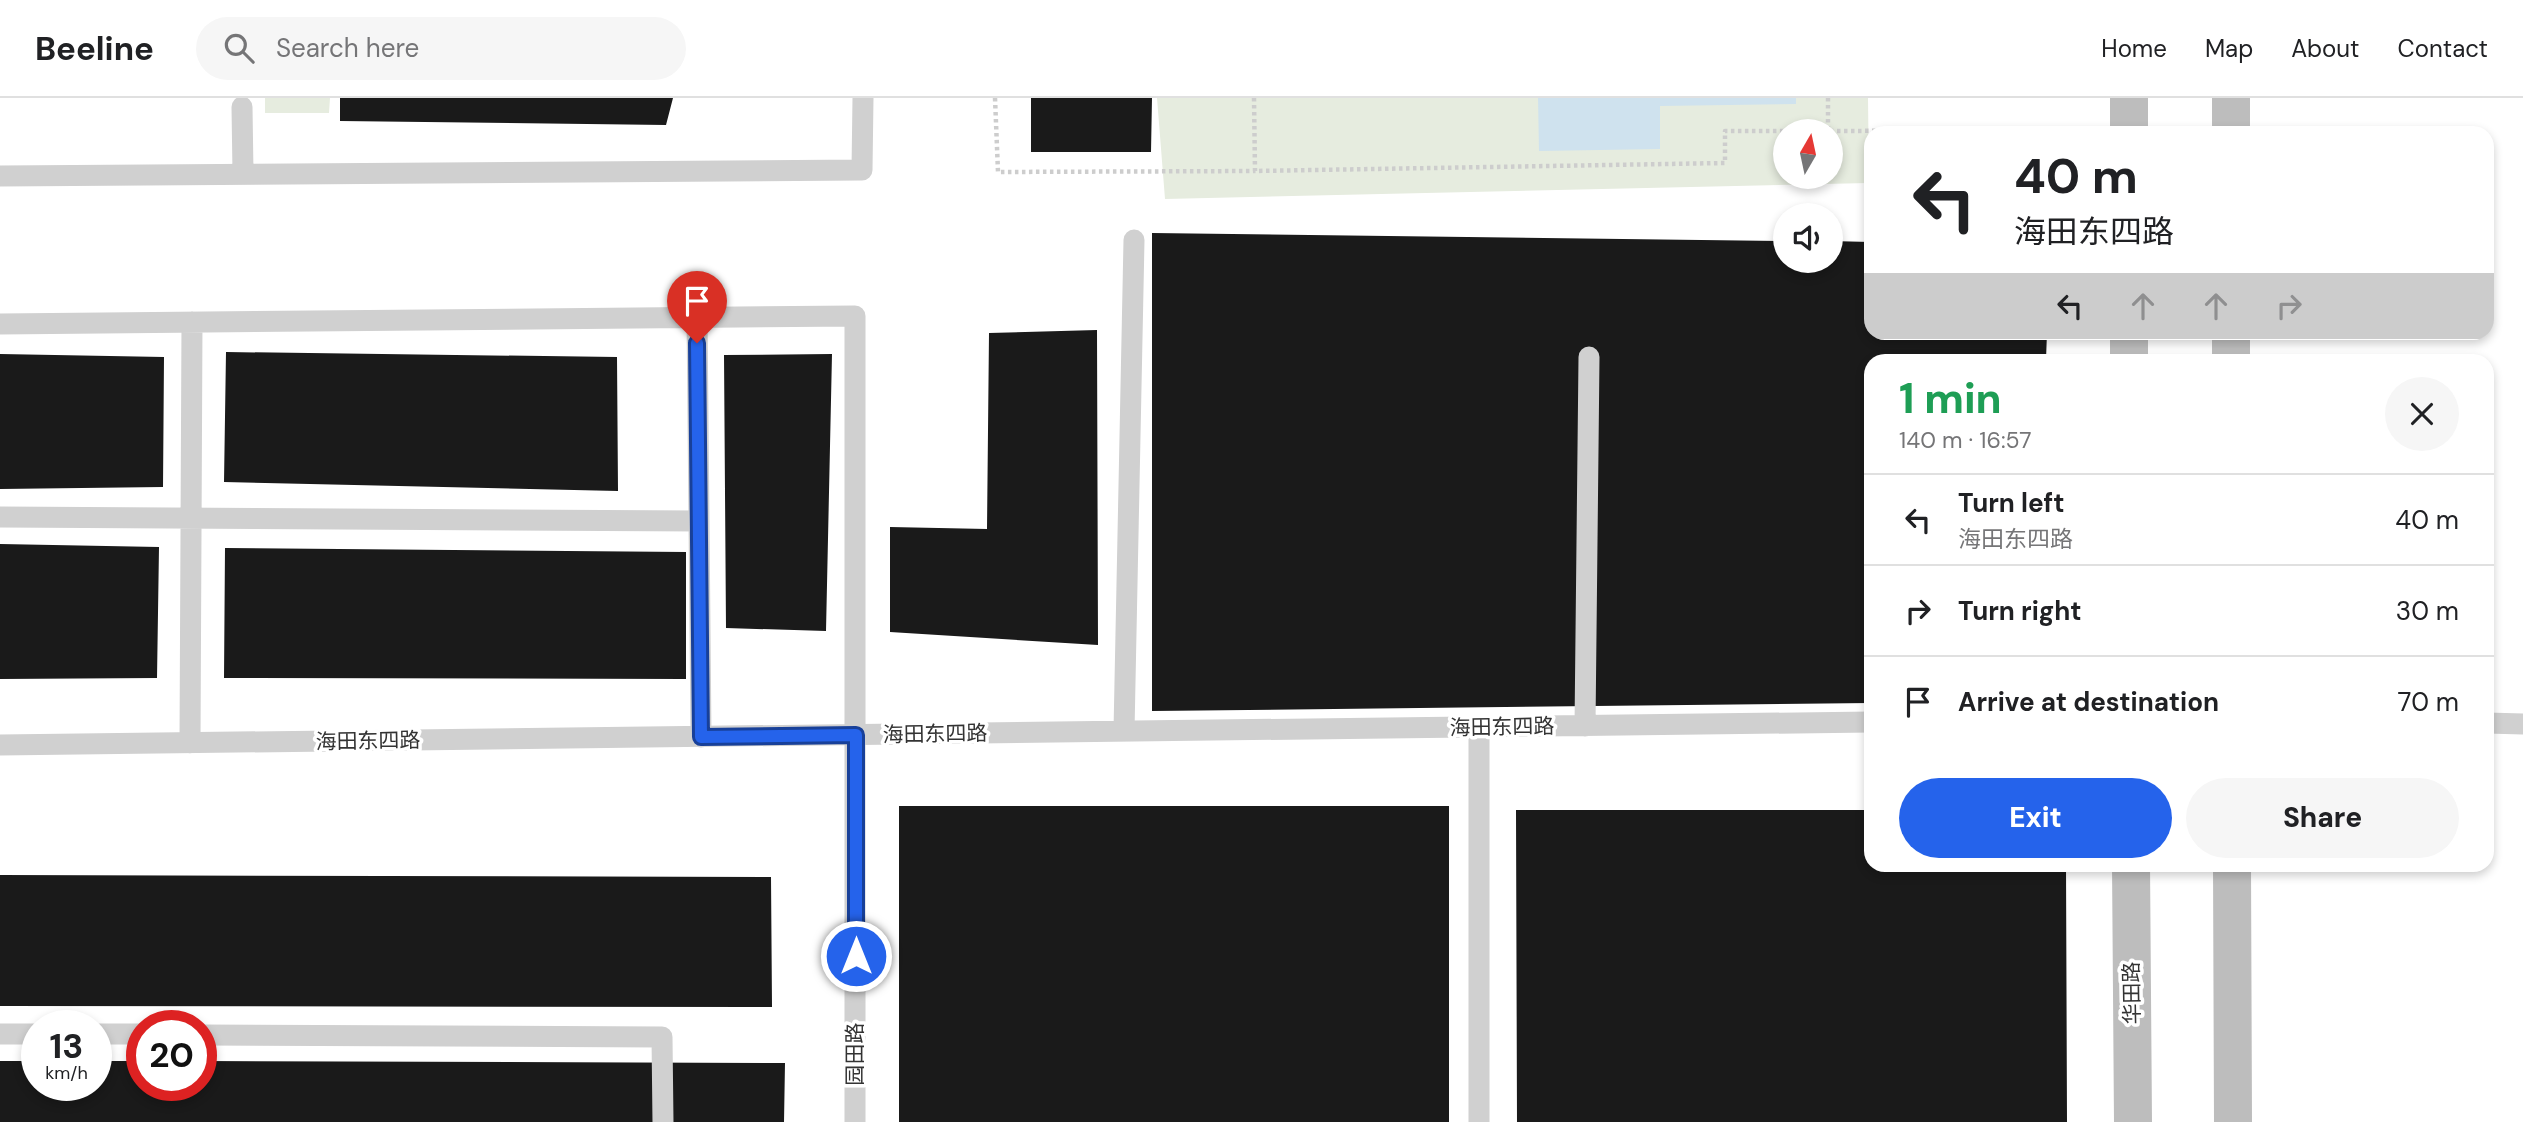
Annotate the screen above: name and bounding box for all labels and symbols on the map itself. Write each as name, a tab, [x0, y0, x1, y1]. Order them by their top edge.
north arrow	[1773, 119, 1843, 189]
pin	[667, 271, 727, 343]
street label: 海田东四路	[1449, 712, 1555, 742]
street label: 海田东四路	[882, 719, 988, 749]
street label: 海田东四路	[315, 726, 421, 756]
position arrow	[819, 919, 893, 993]
street label: 华田路	[2117, 961, 2147, 1025]
speed limit sign: 20	[126, 1010, 217, 1101]
street label: 园田路	[841, 1023, 869, 1086]

